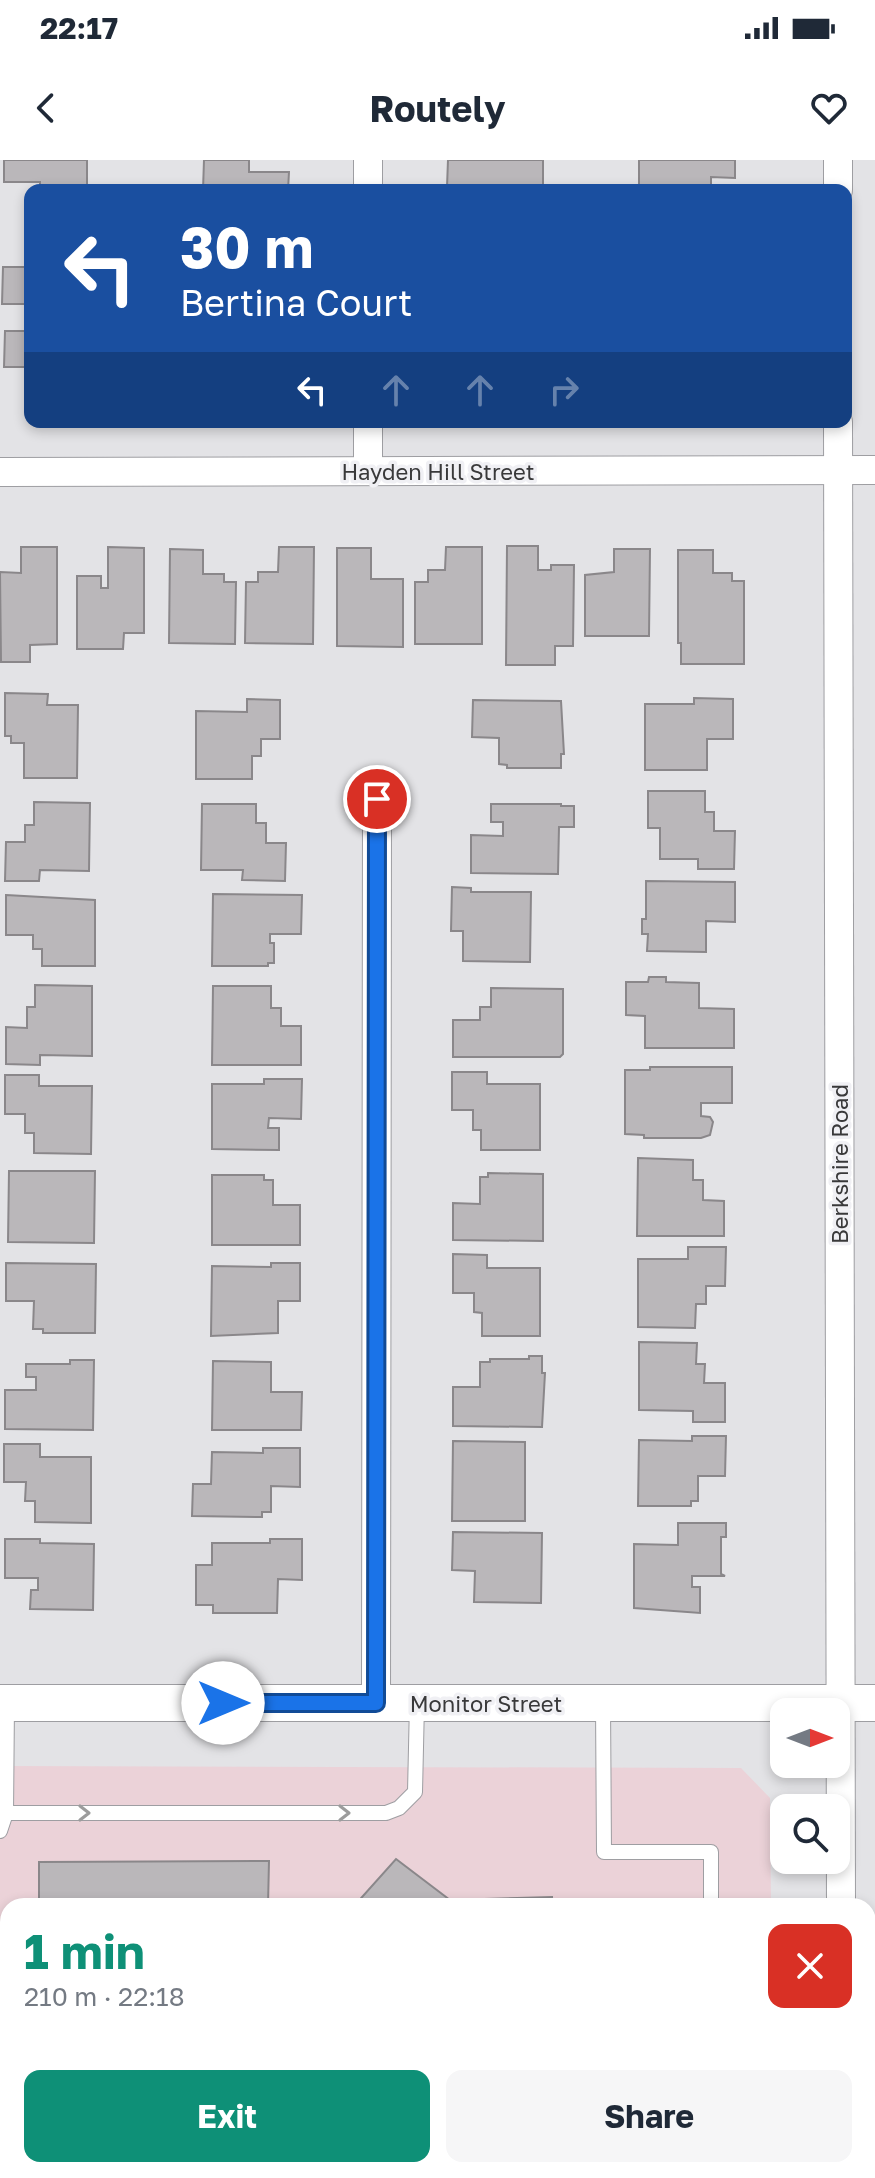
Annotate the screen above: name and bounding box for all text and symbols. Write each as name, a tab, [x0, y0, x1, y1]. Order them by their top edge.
text: 22:17	[40, 10, 118, 46]
icon: back	[24, 86, 68, 130]
icon: heart	[807, 86, 851, 130]
text: Routely	[369, 87, 506, 130]
text: 30 m	[180, 213, 314, 280]
icon: left	[48, 216, 152, 320]
text: Bertina Court	[180, 281, 412, 324]
icon: left	[290, 368, 334, 412]
icon: ahead	[374, 368, 418, 412]
icon: ahead	[458, 368, 502, 412]
icon: right	[542, 368, 586, 412]
street label: Hayden Hill Street	[341, 458, 535, 485]
pin	[343, 765, 411, 833]
icon: arrive	[355, 777, 399, 821]
street label: Berkshire Road	[826, 1084, 853, 1244]
position arrow	[181, 1661, 265, 1745]
street label: Monitor Street	[410, 1690, 562, 1717]
north arrow	[770, 1698, 850, 1778]
map controls	[770, 1698, 850, 1874]
button: search	[770, 1794, 850, 1874]
one-way arrow	[78, 1804, 91, 1822]
one-way arrow	[338, 1804, 351, 1822]
text: 1 min	[24, 1922, 145, 1980]
button: close	[768, 1924, 852, 2008]
text: 210 m · 22:18	[24, 1981, 185, 2012]
button: Exit	[24, 2070, 430, 2162]
button: Share	[446, 2070, 852, 2162]

